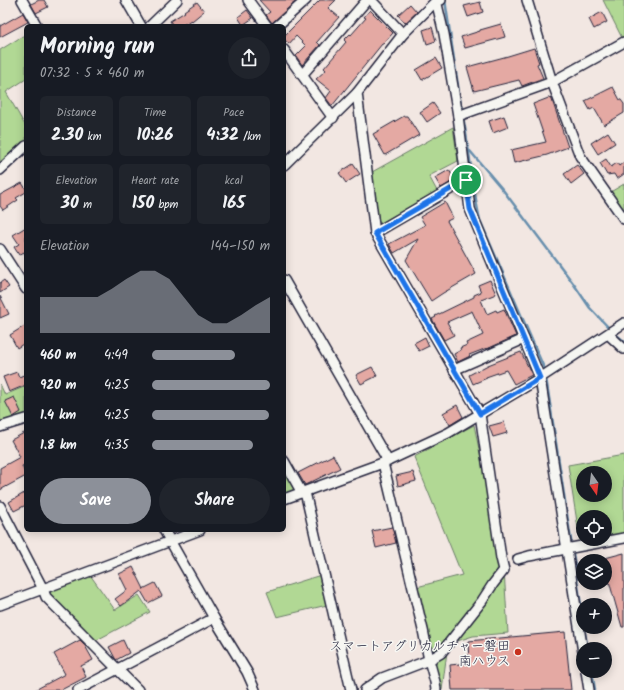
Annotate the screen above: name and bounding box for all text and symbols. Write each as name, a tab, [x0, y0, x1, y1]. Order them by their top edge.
text: Morning run	[40, 30, 155, 65]
button: share	[228, 37, 270, 79]
text: 07:32 · 5 × 460 m	[40, 63, 144, 84]
text: Distance	[57, 104, 96, 122]
text: Time	[144, 104, 166, 122]
text: Pace	[223, 104, 244, 122]
text: 2.30	[51, 122, 83, 149]
text: 10:26	[136, 122, 174, 149]
text: 4:32	[206, 122, 239, 149]
text: km	[83, 128, 101, 146]
text: /km	[239, 128, 261, 146]
pin	[449, 163, 483, 197]
icon: arrive	[455, 169, 477, 191]
text: Elevation	[56, 172, 97, 190]
text: Heart rate	[131, 172, 179, 190]
text: kcal	[225, 172, 243, 190]
text: 30	[61, 190, 79, 217]
text: 150	[132, 190, 154, 217]
text: 165	[222, 190, 245, 217]
text: m	[79, 196, 92, 214]
text: bpm	[154, 196, 178, 214]
text: Elevation	[40, 236, 89, 257]
text: 144–150 m	[211, 236, 270, 257]
text: 460 m	[40, 345, 76, 366]
text: 4:49	[104, 345, 128, 366]
text: 920 m	[40, 375, 76, 396]
text: 4:25	[104, 375, 129, 396]
text: 1.4 km	[40, 405, 76, 426]
text: 4:25	[104, 405, 129, 426]
text: 1.8 km	[40, 435, 77, 456]
text: 4:35	[104, 435, 129, 456]
north arrow	[576, 466, 612, 502]
map controls	[576, 466, 612, 678]
button: Save	[40, 478, 151, 524]
button: Share	[159, 478, 270, 524]
button: locate	[576, 510, 612, 546]
button: layers	[576, 554, 612, 590]
button: +	[576, 598, 612, 634]
place label: スマートアグリカルチャー磐田 南ハウス	[330, 636, 510, 672]
button: −	[576, 642, 612, 678]
marker: スマートアグリカルチャー磐田 南ハウス	[513, 647, 523, 657]

